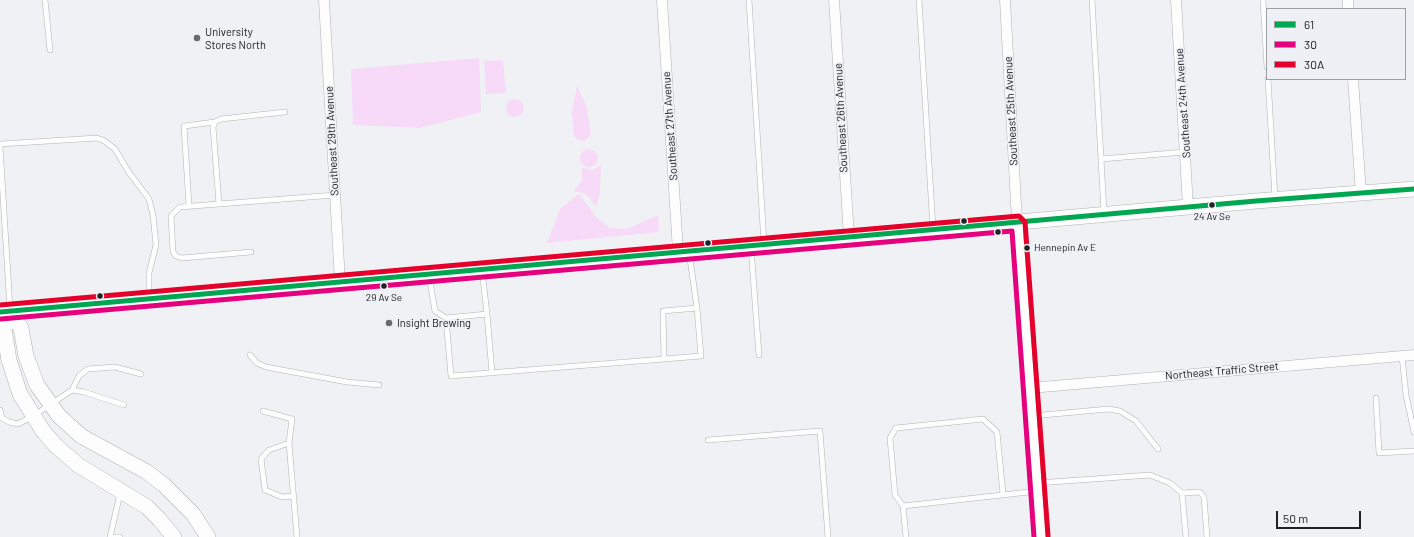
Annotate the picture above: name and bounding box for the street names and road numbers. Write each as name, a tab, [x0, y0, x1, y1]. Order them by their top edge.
street label: Southeast 24th Avenue	[1173, 48, 1193, 158]
street label: Southeast 25th Avenue	[1002, 56, 1020, 166]
street label: Southeast 26th Avenue	[832, 63, 850, 173]
street label: Southeast 27th Avenue	[660, 71, 680, 181]
street label: Southeast 29th Avenue	[323, 86, 341, 196]
street label: Northeast Traffic Street	[1165, 359, 1279, 383]

